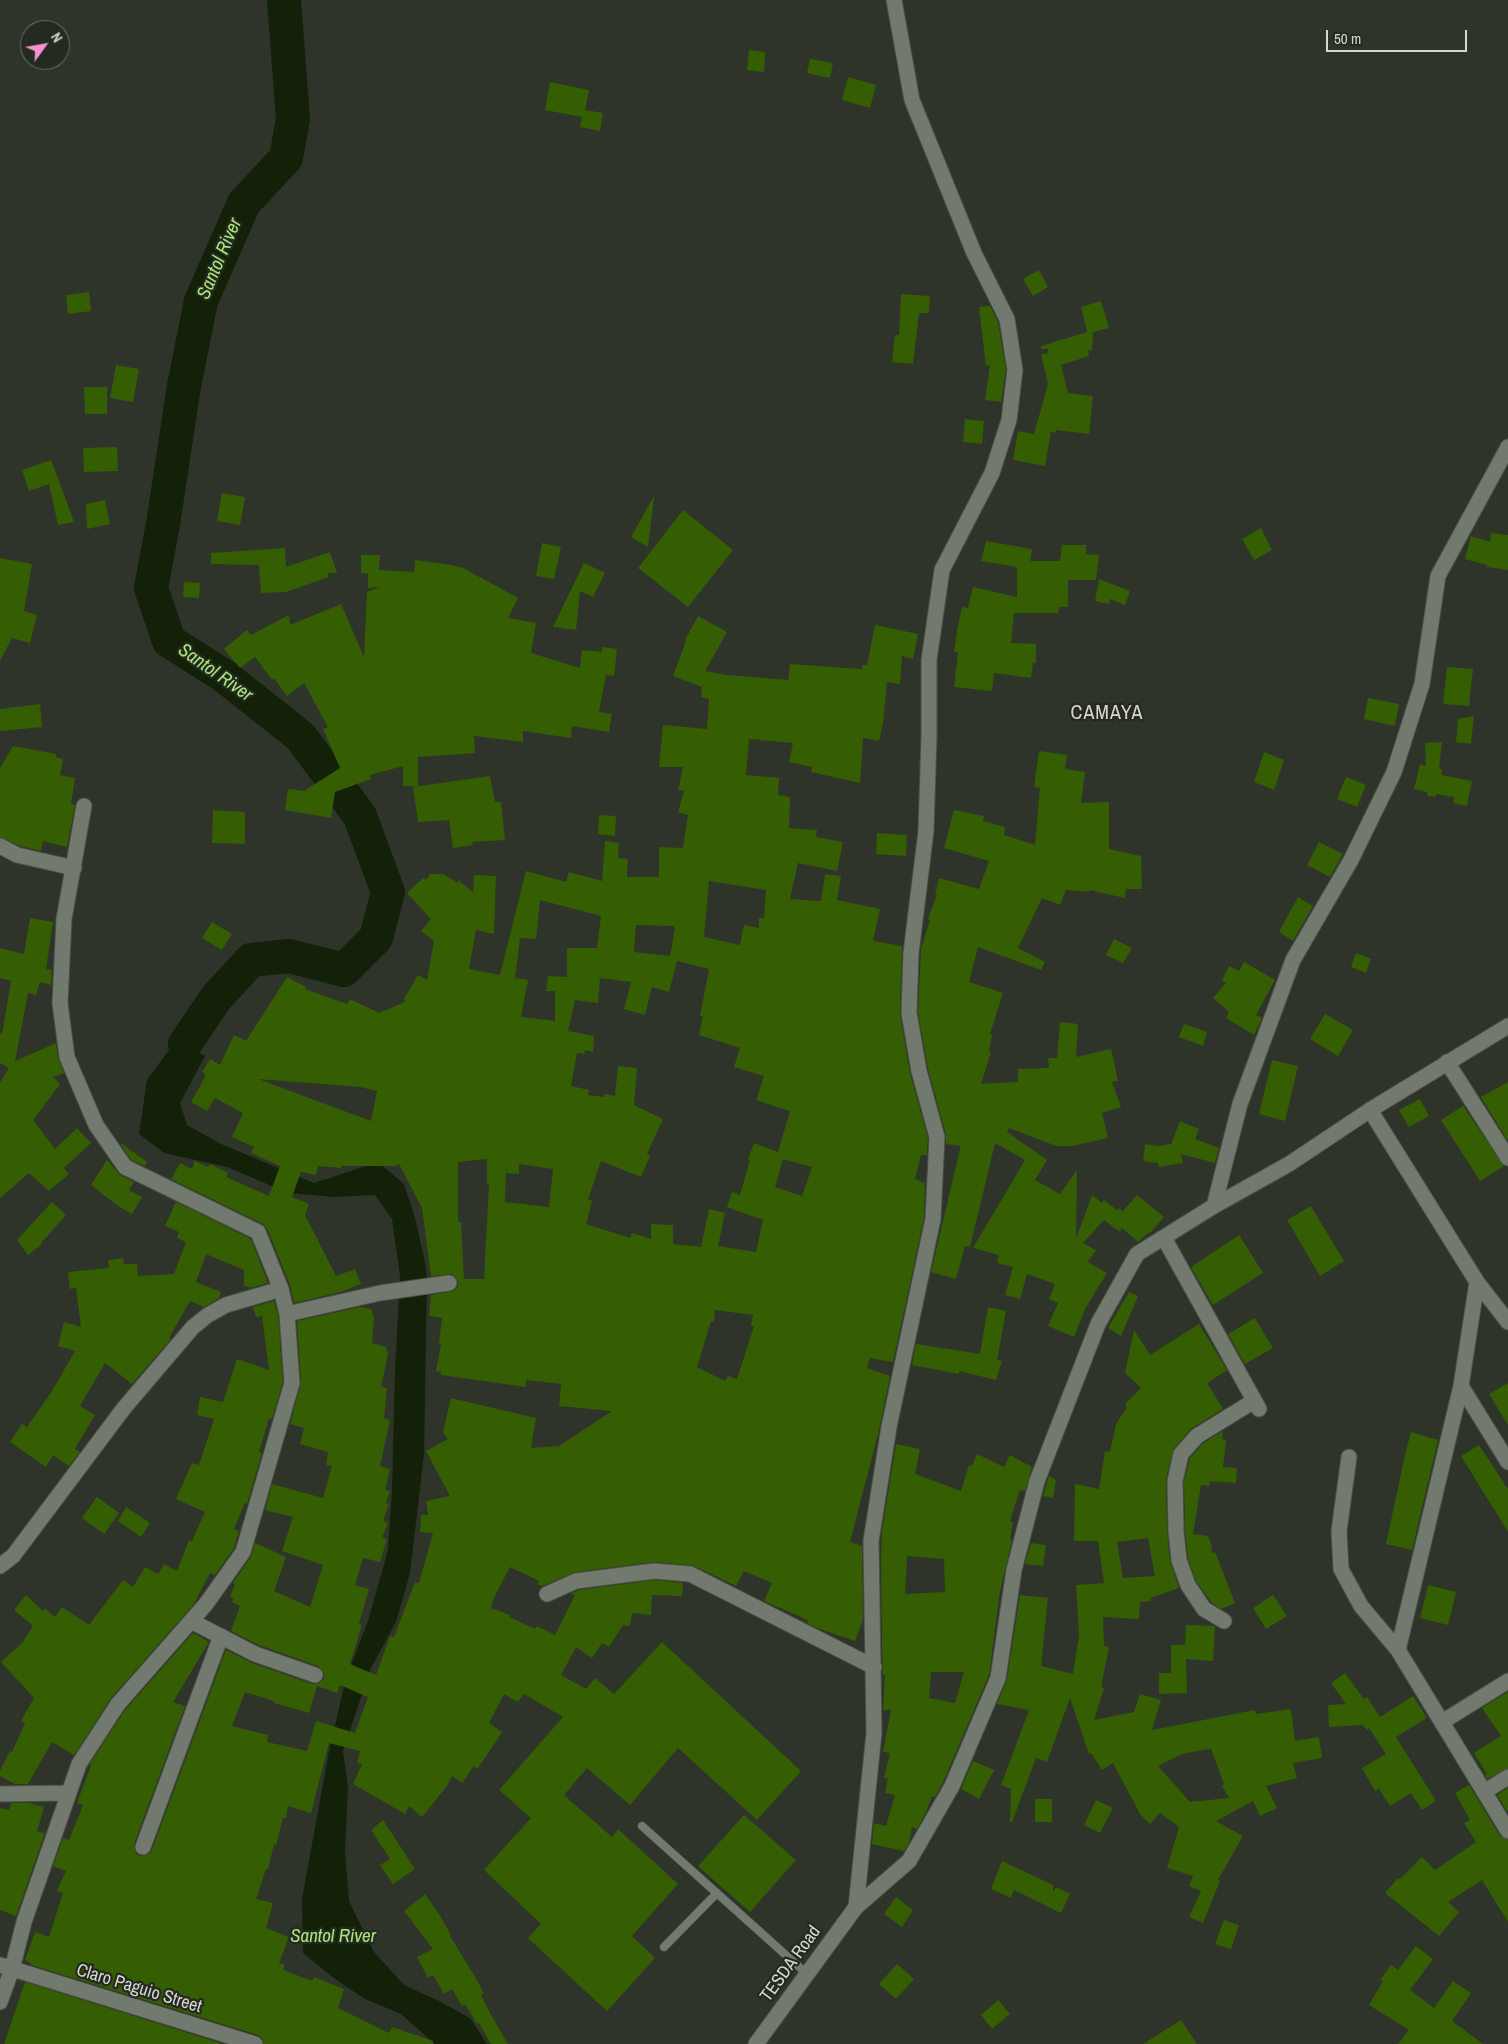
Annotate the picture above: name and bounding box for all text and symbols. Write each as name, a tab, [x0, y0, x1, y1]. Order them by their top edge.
north arrow	[20, 20, 70, 70]
scale bar	[1328, 20, 1469, 52]
text: 50 m	[1334, 28, 1361, 49]
text: N	[47, 29, 67, 46]
water label: Santol River	[193, 215, 247, 303]
water label: Santol River	[173, 639, 257, 707]
district label: CAMAYA	[1070, 702, 1144, 726]
street label: TESDA Road	[756, 1922, 826, 2006]
water label: Santol River	[290, 1926, 376, 1948]
street label: Claro Paguio Street	[74, 1960, 204, 2018]

